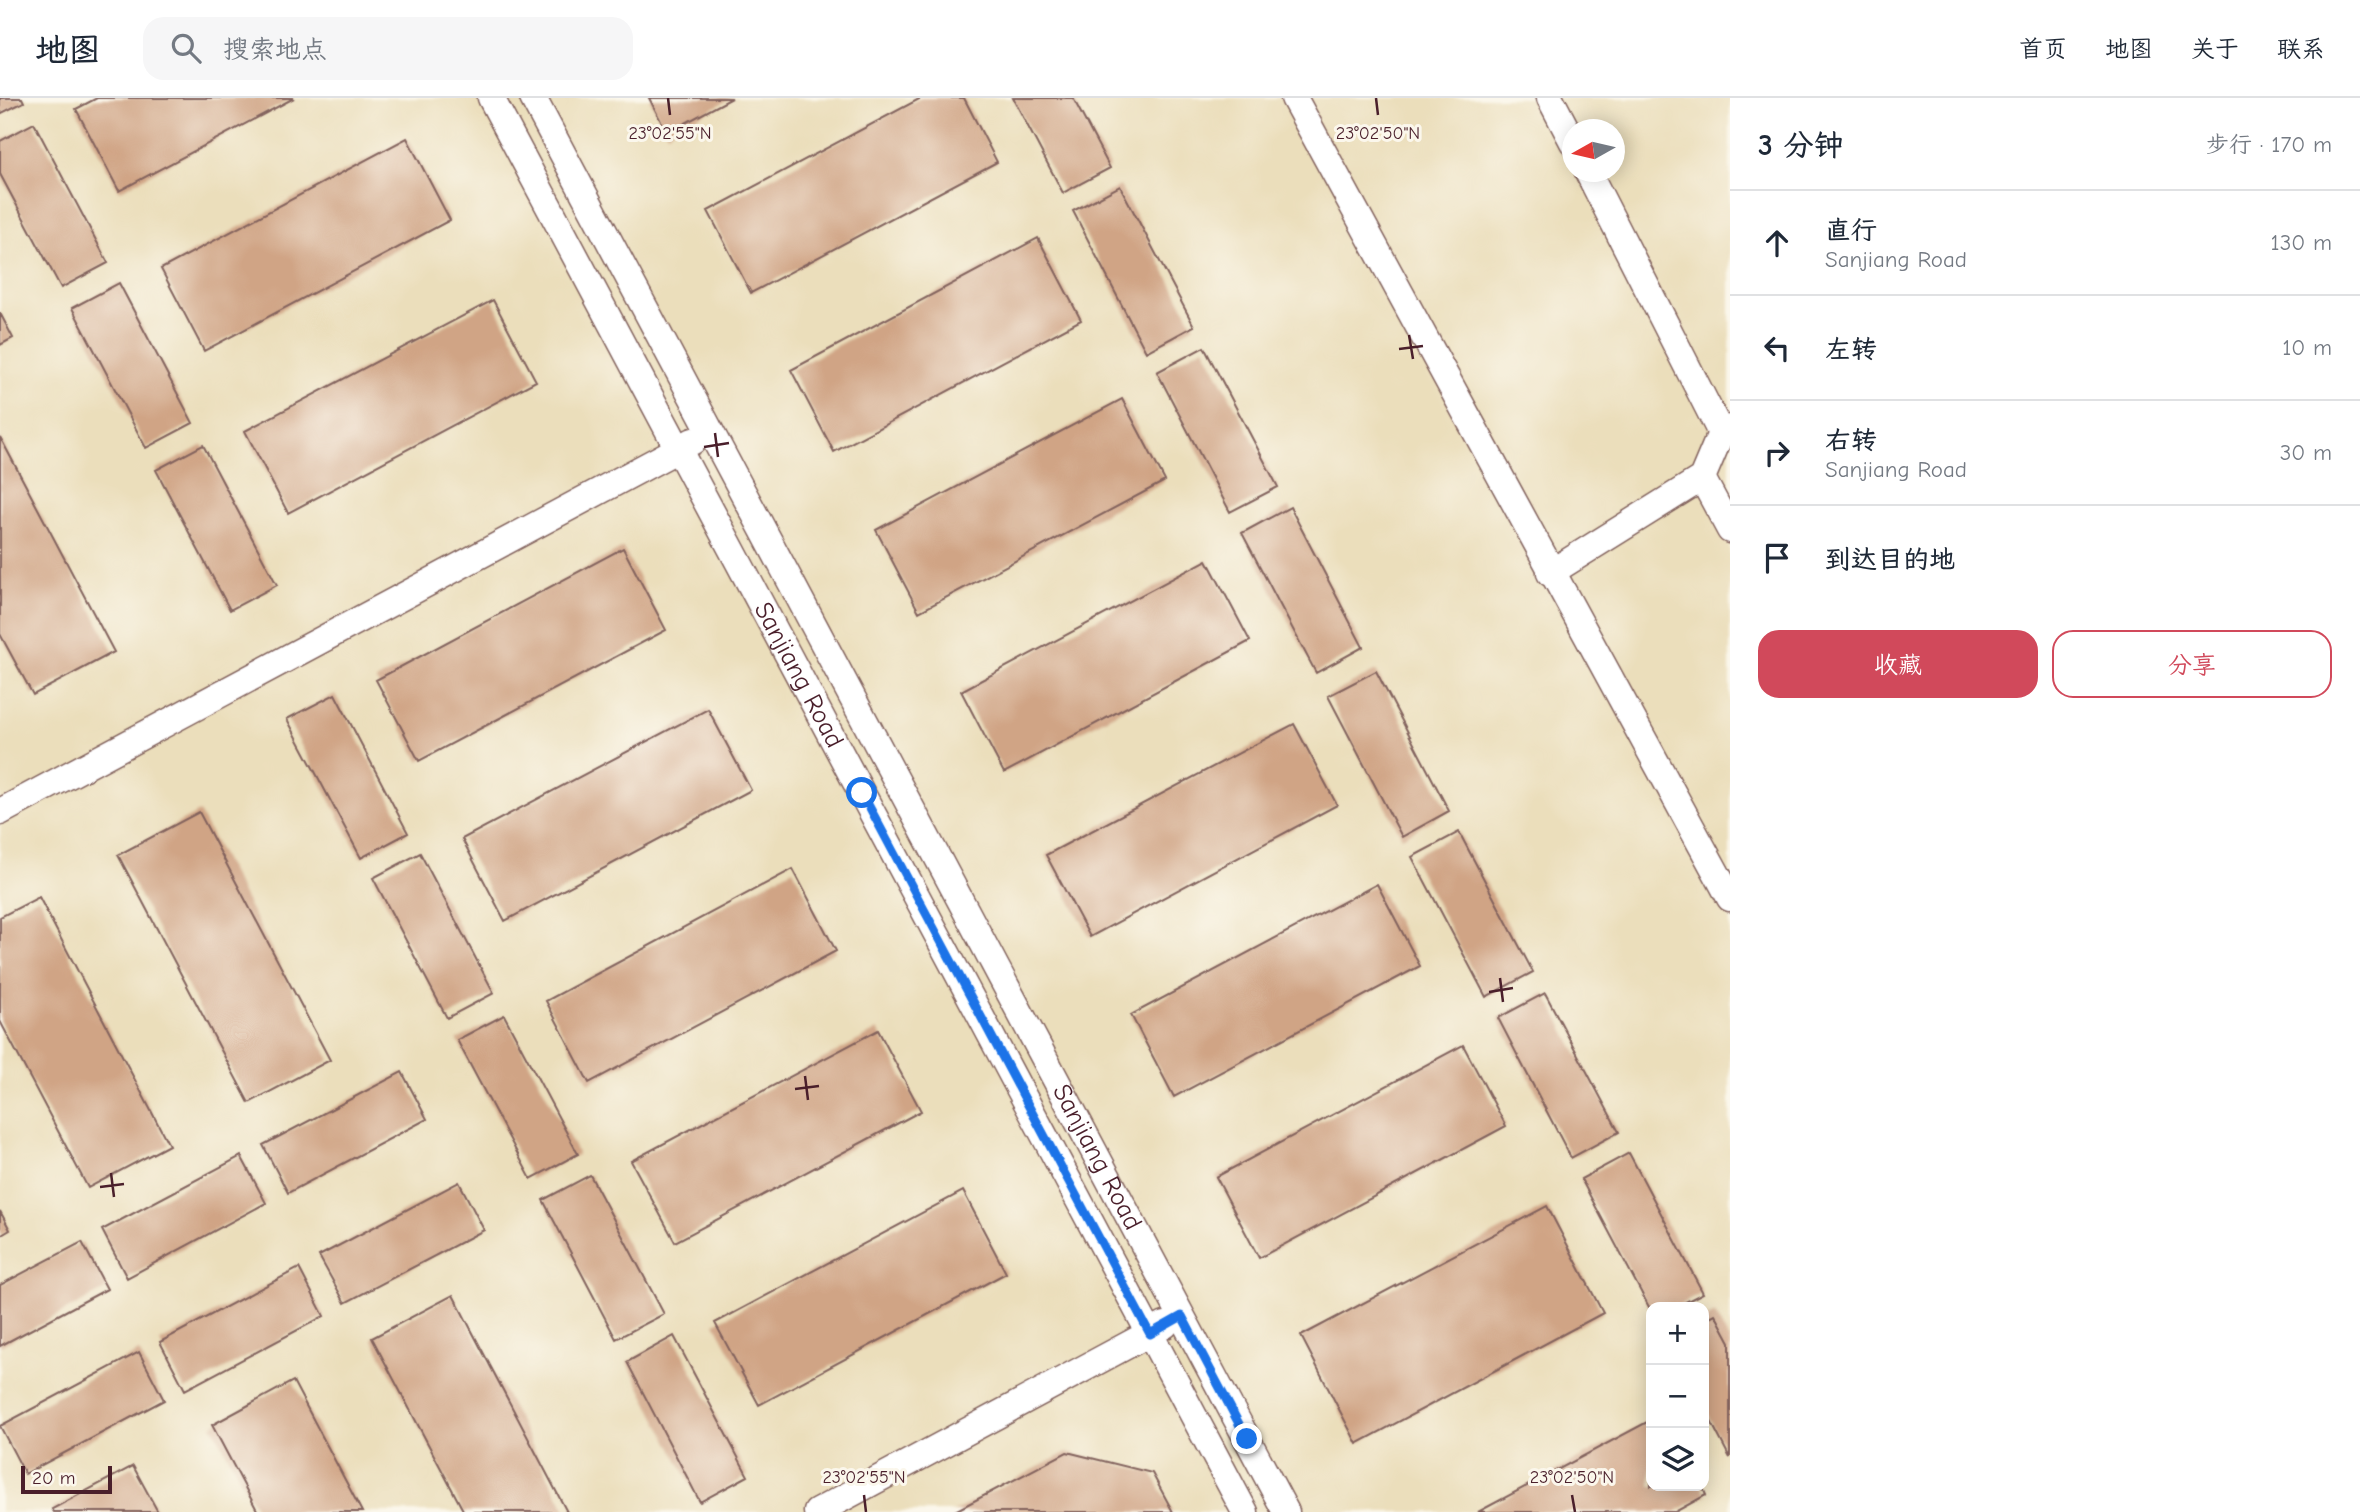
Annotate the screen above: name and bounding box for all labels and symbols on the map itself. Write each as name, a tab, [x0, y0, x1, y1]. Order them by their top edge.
north arrow	[1562, 119, 1625, 182]
text: 23°02'55"N	[628, 123, 712, 144]
text: 23°02'50"N	[1336, 123, 1420, 144]
street label: Sanjiang Road	[748, 597, 850, 753]
route start	[846, 777, 877, 808]
street label: Sanjiang Road	[1046, 1079, 1148, 1235]
route end	[1231, 1423, 1262, 1454]
scale bar	[21, 1463, 112, 1495]
text: 23°02'55"N	[822, 1467, 906, 1488]
text: 23°02'50"N	[1530, 1467, 1614, 1488]

